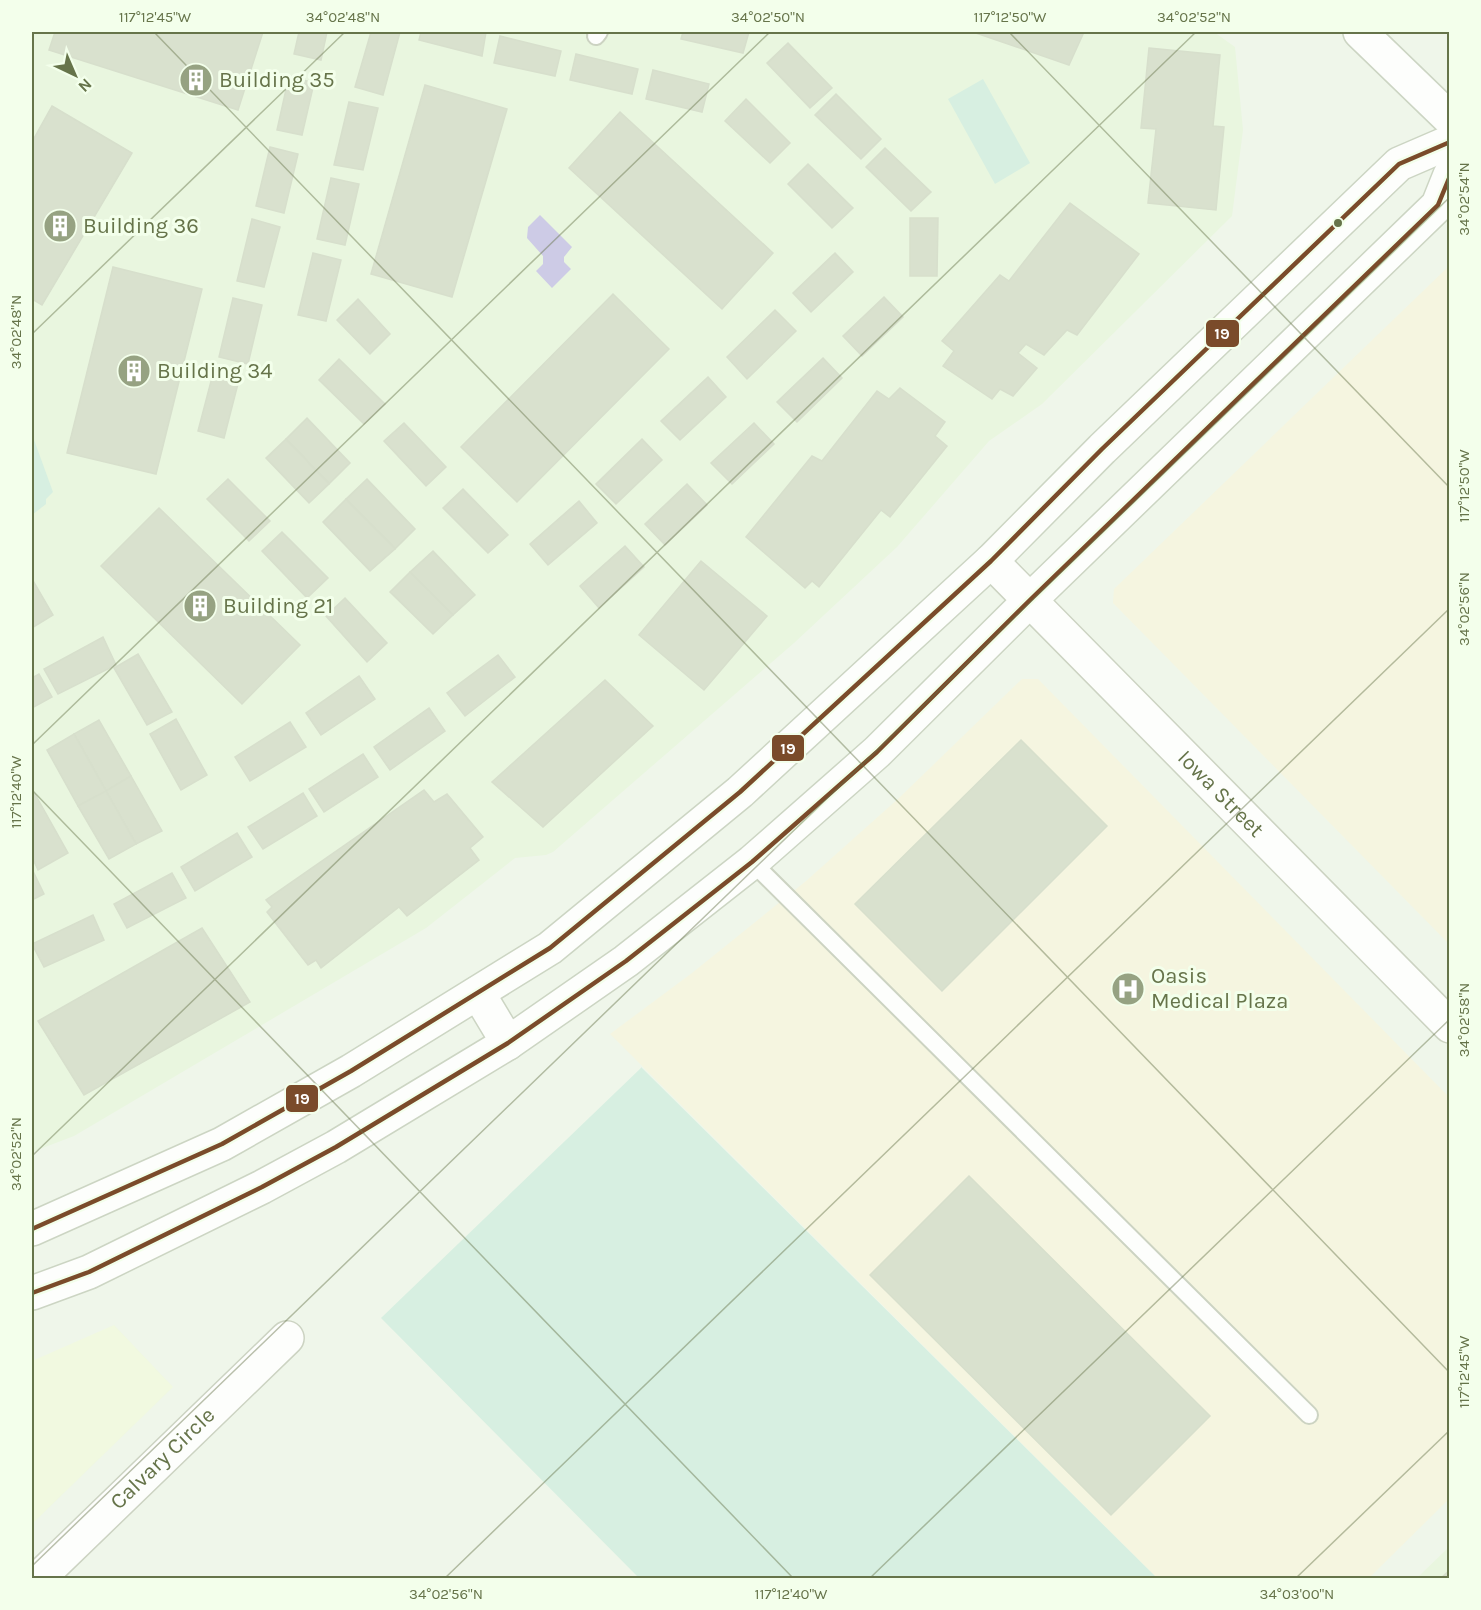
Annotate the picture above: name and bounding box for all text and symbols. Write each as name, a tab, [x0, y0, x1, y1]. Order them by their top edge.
text: 117°12'45"W	[119, 8, 192, 26]
text: 34°02'48"N	[306, 8, 380, 26]
text: 34°02'50"N	[731, 8, 805, 26]
text: 117°12'50"W	[973, 8, 1047, 26]
text: 34°02'52"N	[1157, 8, 1231, 26]
north arrow	[45, 45, 105, 105]
building icon: Building 35	[178, 62, 214, 98]
place label: Building 35	[219, 67, 335, 93]
text: N	[74, 75, 96, 96]
text: 34°02'54"N	[1455, 162, 1473, 236]
building icon: Building 36	[42, 208, 78, 244]
place label: Building 36	[83, 213, 199, 239]
unlabelled marker	[1332, 217, 1344, 229]
text: 34°02'48"N	[7, 295, 25, 369]
line badge: 19	[1205, 319, 1240, 348]
text: 19	[1214, 324, 1230, 343]
building icon: Building 34	[116, 353, 152, 389]
place label: Building 34	[157, 358, 273, 384]
text: 117°12'50"W	[1455, 449, 1473, 523]
text: 34°02'56"N	[1455, 572, 1473, 646]
building icon: Building 21	[182, 588, 218, 624]
place label: Building 21	[223, 593, 333, 619]
line badge: 19	[771, 734, 805, 762]
text: 19	[780, 739, 796, 758]
street label: Iowa Street	[1172, 745, 1269, 843]
text: 117°12'40"W	[7, 755, 25, 829]
place label: Oasis Medical Plaza	[1151, 963, 1288, 1014]
hospital icon: Oasis Medical Plaza	[1110, 971, 1146, 1007]
text: 34°02'58"N	[1455, 983, 1473, 1057]
line badge: 19	[285, 1084, 319, 1113]
text: 19	[294, 1089, 310, 1108]
text: 34°02'52"N	[7, 1117, 25, 1191]
text: 117°12'45"W	[1455, 1335, 1473, 1408]
street label: Calvary Circle	[105, 1402, 220, 1515]
text: 34°02'56"N	[409, 1585, 483, 1603]
text: 117°12'40"W	[754, 1585, 828, 1603]
text: 34°03'00"N	[1260, 1585, 1334, 1603]

